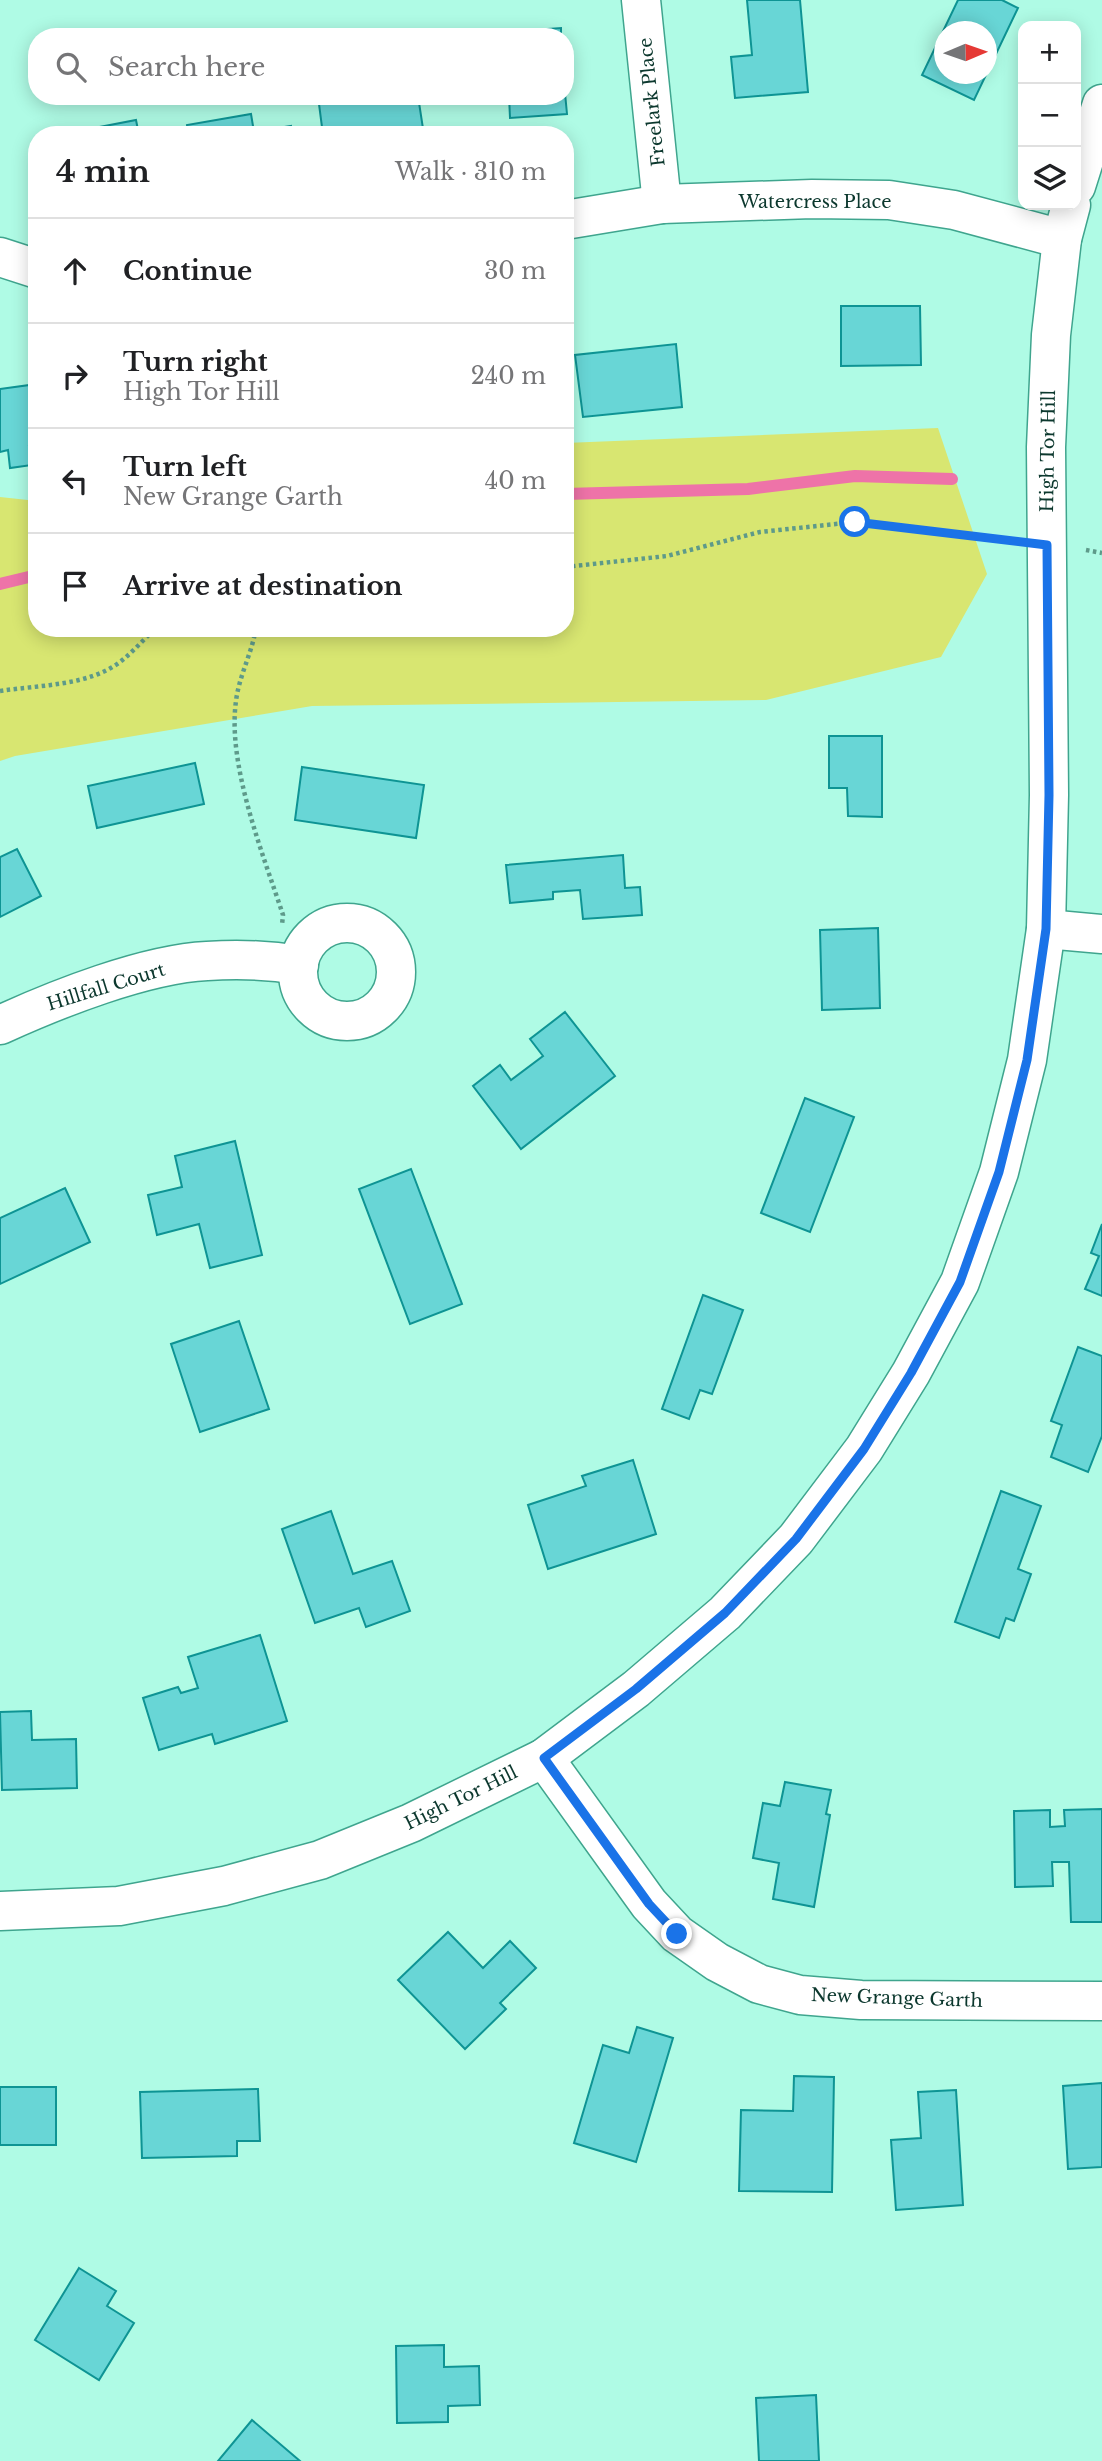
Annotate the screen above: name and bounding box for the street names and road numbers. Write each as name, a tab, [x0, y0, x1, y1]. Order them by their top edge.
street label: Freelark Place	[634, 36, 670, 168]
street label: Watercress Place	[737, 191, 892, 213]
street label: High Tor Hill	[1036, 389, 1060, 512]
street label: Hillfall Court	[44, 959, 168, 1015]
street label: High Tor Hill	[401, 1761, 521, 1835]
street label: New Grange Garth	[811, 1984, 983, 2012]

